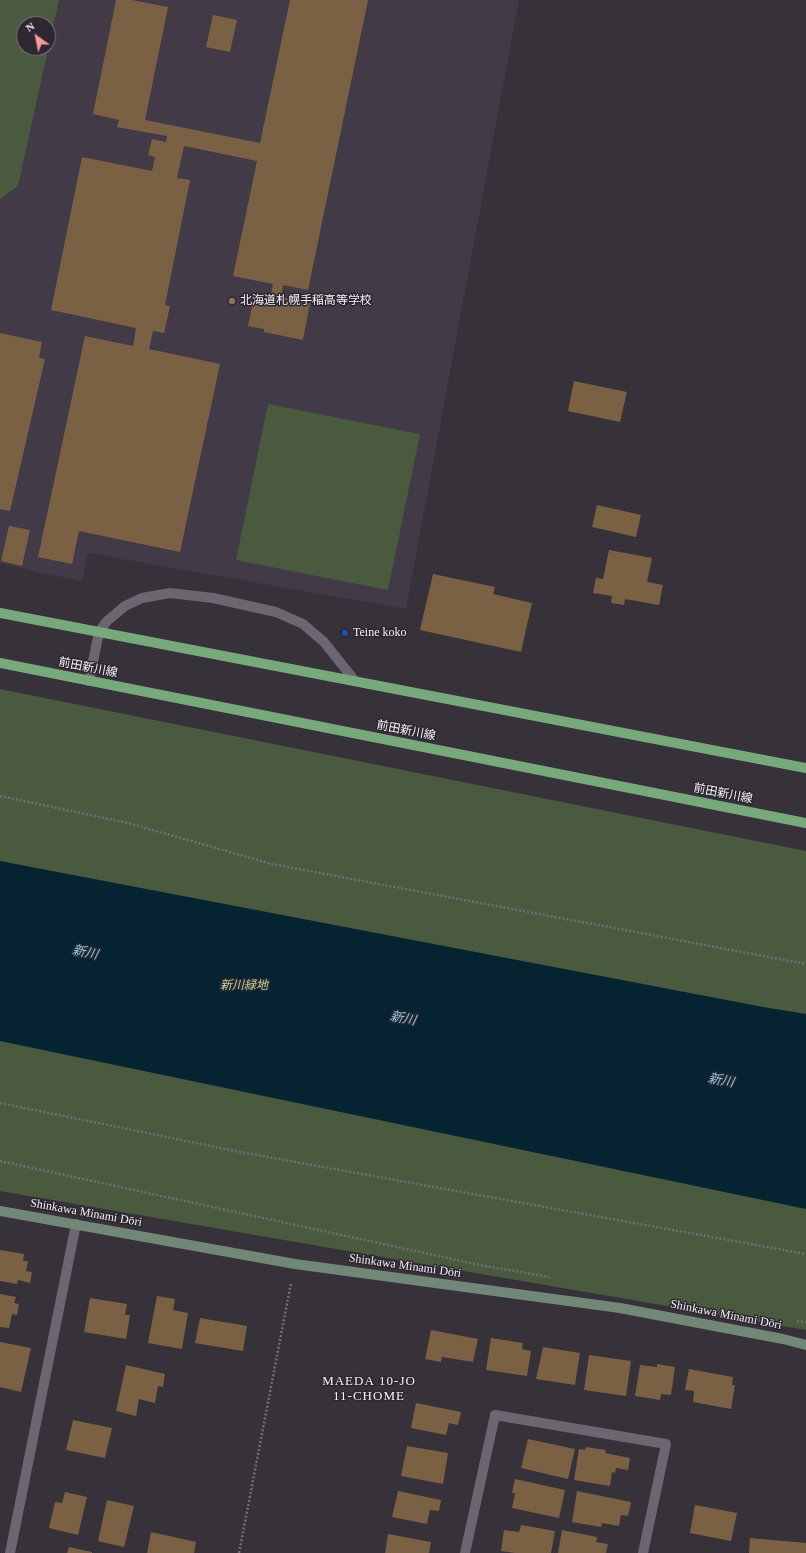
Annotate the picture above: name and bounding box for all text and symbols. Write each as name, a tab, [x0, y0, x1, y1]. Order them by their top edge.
north arrow	[16, 16, 56, 56]
text: N	[23, 20, 37, 34]
place label: 北海道札幌手稲高等学校	[240, 294, 372, 308]
marker: 北海道札幌手稲高等学校	[227, 296, 237, 306]
place label: Teine koko	[353, 626, 406, 640]
marker: Teine koko	[340, 628, 350, 638]
street label: 前田新川線	[57, 655, 119, 681]
street label: 前田新川線	[375, 718, 437, 744]
street label: 前田新川線	[692, 781, 754, 807]
water label: 新川	[71, 943, 99, 963]
park label: 新川緑地	[220, 979, 268, 993]
water label: 新川	[389, 1009, 417, 1029]
water label: 新川	[707, 1071, 735, 1091]
street label: Shinkawa Minami Dōri	[29, 1196, 143, 1230]
street label: Shinkawa Minami Dōri	[348, 1251, 462, 1281]
street label: Shinkawa Minami Dōri	[669, 1297, 783, 1333]
district label: MAEDA 10-JO 11-CHOME	[322, 1374, 416, 1405]

